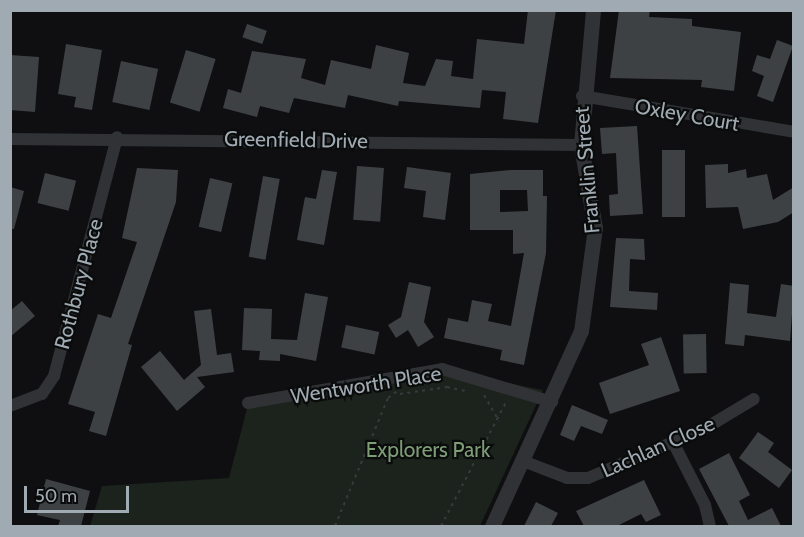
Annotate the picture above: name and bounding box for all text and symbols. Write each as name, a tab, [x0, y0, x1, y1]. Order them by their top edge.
street label: Oxley Court	[633, 93, 741, 137]
street label: Franklin Street	[569, 105, 605, 235]
street label: Greenfield Drive	[224, 126, 368, 154]
street label: Rothbury Place	[50, 216, 108, 352]
street label: Wentworth Place	[289, 361, 443, 409]
street label: Lachlan Close	[597, 411, 719, 483]
park label: Explorers Park	[366, 437, 490, 463]
scale bar	[27, 474, 132, 512]
text: 50 m	[35, 485, 77, 507]

